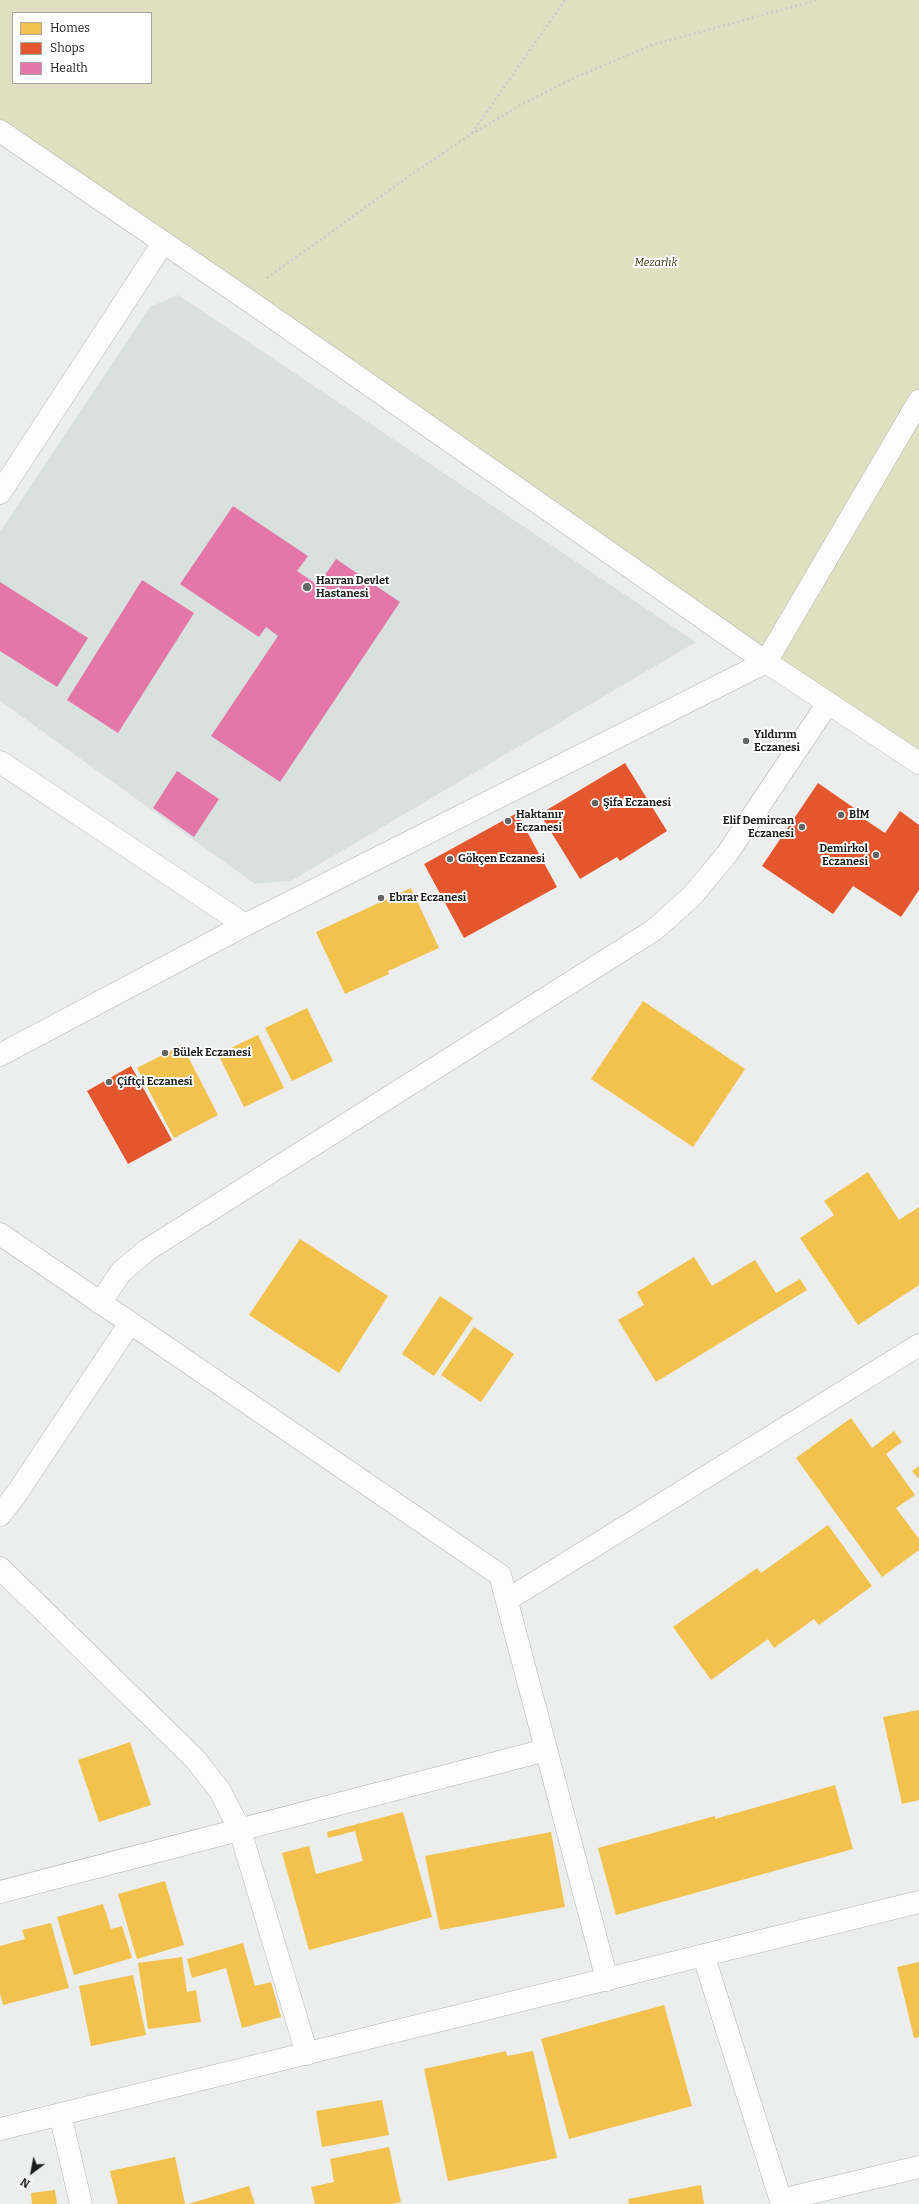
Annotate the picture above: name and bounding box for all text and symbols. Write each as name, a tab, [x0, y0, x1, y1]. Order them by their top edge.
legend	[12, 12, 152, 84]
text: Homes	[50, 21, 90, 35]
text: Shops	[50, 41, 84, 55]
text: Health	[50, 61, 88, 75]
park label: Mezarlık	[635, 256, 677, 270]
place label: Harran Devlet Hastanesi	[316, 574, 389, 600]
marker: Harran Devlet Hastanesi	[301, 581, 313, 593]
place label: Yıldırım Eczanesi	[754, 728, 800, 754]
marker: Yıldırım Eczanesi	[741, 736, 751, 746]
place label: Şifa Eczanesi	[603, 796, 671, 810]
marker: Şifa Eczanesi	[590, 798, 600, 808]
place label: Haktanır Eczanesi	[516, 808, 563, 834]
place label: BİM	[849, 808, 869, 822]
marker: BİM	[836, 810, 846, 820]
place label: Elif Demircan Eczanesi	[723, 814, 794, 840]
marker: Haktanır Eczanesi	[503, 816, 513, 826]
marker: Elif Demircan Eczanesi	[797, 822, 807, 832]
place label: Demirkol Eczanesi	[819, 842, 868, 868]
marker: Demirkol Eczanesi	[871, 850, 881, 860]
place label: Gökçen Eczanesi	[458, 852, 545, 866]
marker: Gökçen Eczanesi	[445, 854, 455, 864]
place label: Ebrar Eczanesi	[389, 891, 466, 905]
marker: Ebrar Eczanesi	[376, 893, 386, 903]
place label: Bülek Eczanesi	[173, 1046, 251, 1060]
marker: Bülek Eczanesi	[160, 1048, 170, 1058]
place label: Çiftçi Eczanesi	[117, 1075, 193, 1089]
marker: Çiftçi Eczanesi	[104, 1077, 114, 1087]
north arrow	[12, 2152, 52, 2192]
text: N	[18, 2175, 32, 2190]

